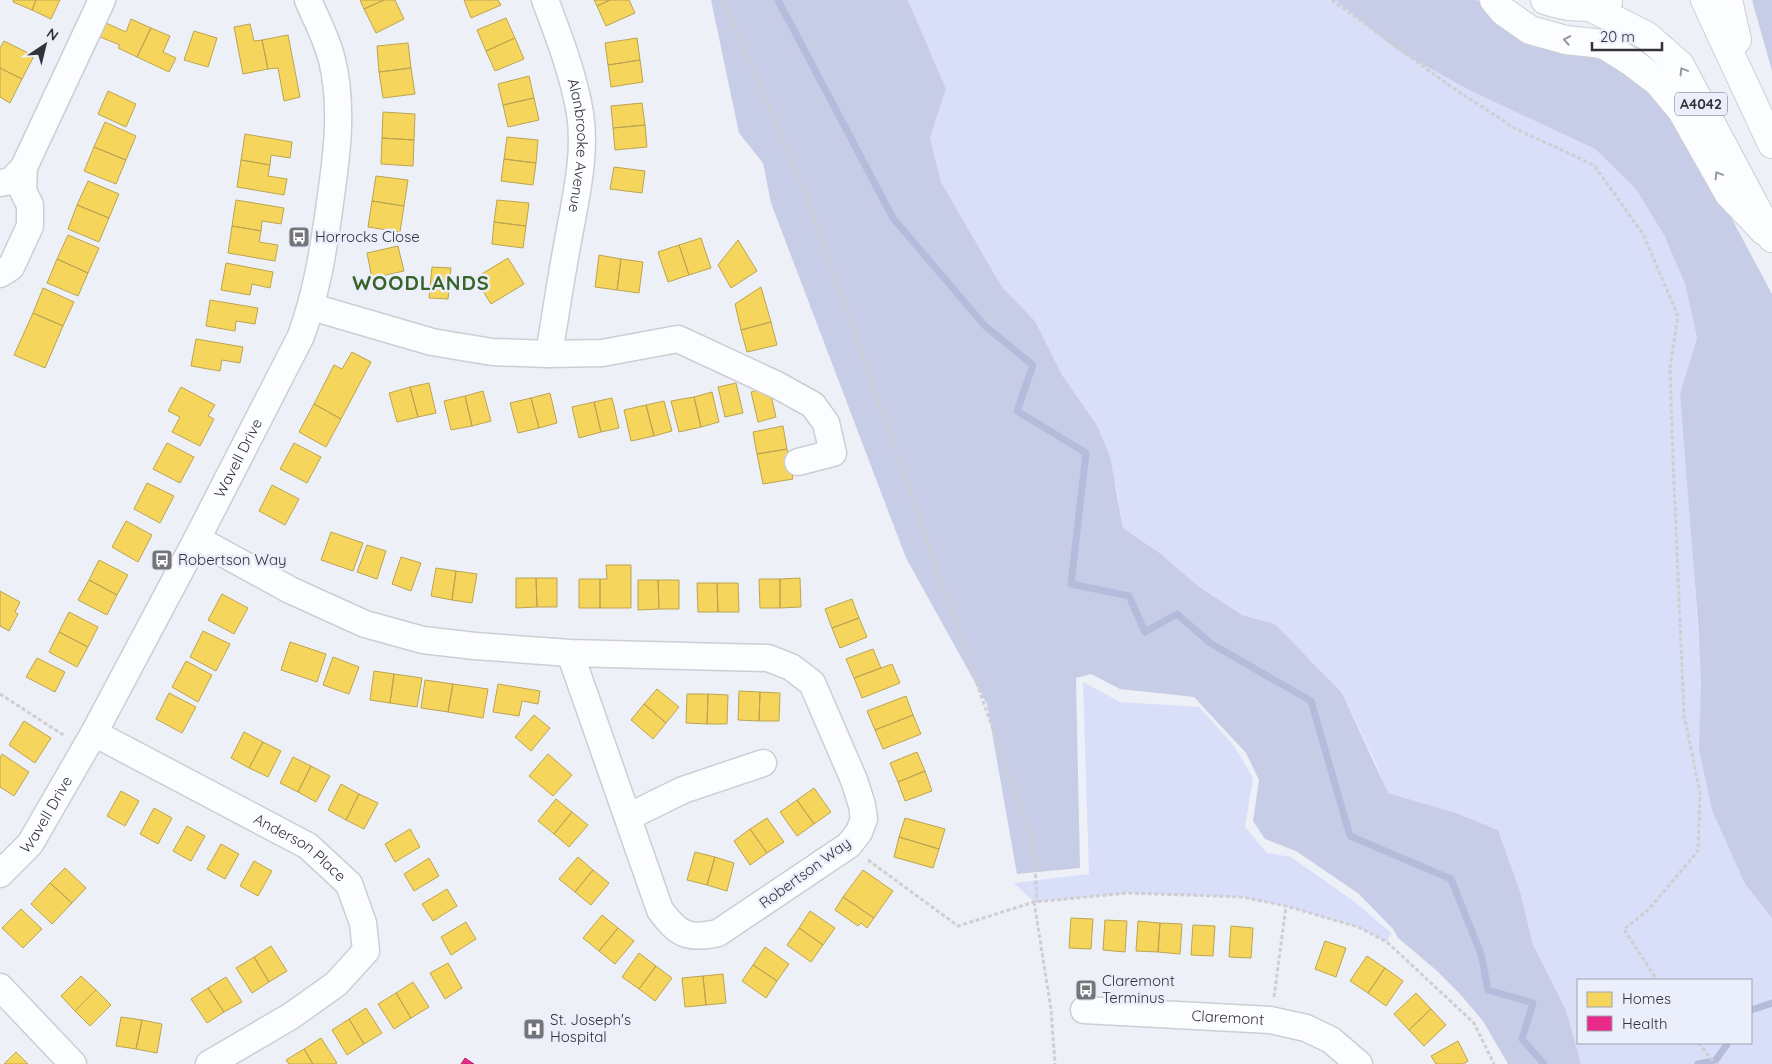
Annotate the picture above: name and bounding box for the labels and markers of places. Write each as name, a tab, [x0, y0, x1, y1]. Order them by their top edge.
bus stop icon: Horrocks Close	[287, 225, 311, 249]
place label: Horrocks Close	[315, 227, 420, 246]
bus stop icon: Robertson Way	[150, 548, 174, 572]
place label: Robertson Way	[178, 550, 287, 569]
place label: Claremont Terminus	[1102, 971, 1175, 1007]
bus stop icon: Claremont Terminus	[1074, 978, 1098, 1002]
place label: St. Joseph's Hospital	[550, 1010, 631, 1046]
hospital icon: St. Joseph's Hospital	[522, 1017, 546, 1041]

